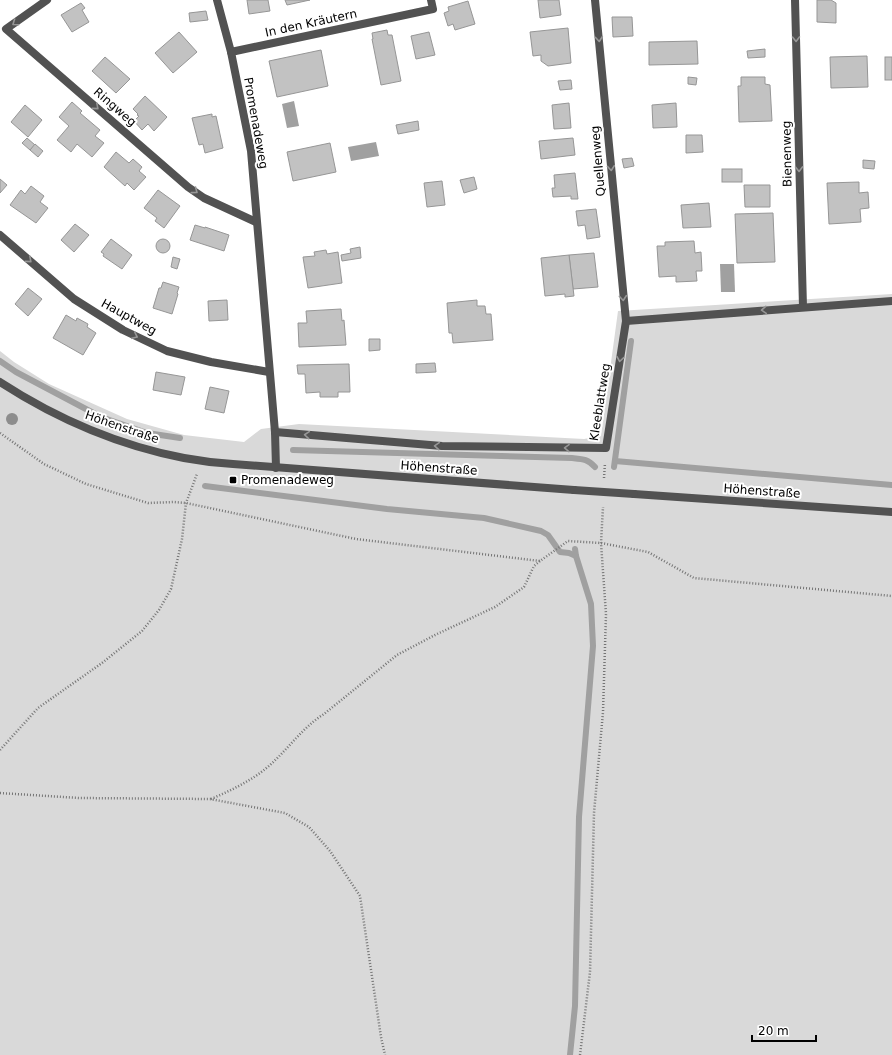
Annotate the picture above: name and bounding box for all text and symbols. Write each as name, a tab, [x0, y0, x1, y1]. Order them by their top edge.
street label: In den Kräutern	[264, 6, 358, 40]
one-way arrow	[12, 18, 19, 25]
one-way arrow	[594, 36, 603, 42]
one-way arrow	[792, 36, 800, 42]
street label: Promenadeweg	[241, 76, 271, 170]
street label: Ringweg	[91, 85, 139, 129]
one-way arrow	[91, 102, 98, 109]
street label: Bienenweg	[779, 121, 795, 187]
street label: Quellenweg	[588, 125, 608, 197]
one-way arrow	[606, 165, 615, 171]
one-way arrow	[795, 166, 803, 172]
one-way arrow	[190, 186, 197, 193]
one-way arrow	[25, 256, 32, 263]
one-way arrow	[619, 295, 628, 301]
street label: Hauptweg	[99, 296, 159, 338]
one-way arrow	[761, 305, 767, 314]
one-way arrow	[130, 331, 138, 339]
one-way arrow	[616, 356, 625, 362]
street label: Kleeblattweg	[587, 362, 613, 442]
street label: Höhenstraße	[83, 408, 161, 446]
one-way arrow	[304, 431, 310, 440]
one-way arrow	[434, 441, 440, 450]
one-way arrow	[564, 444, 570, 452]
street label: Höhenstraße	[400, 458, 478, 478]
place label: Promenadeweg	[241, 473, 334, 487]
marker: Promenadeweg	[228, 475, 238, 485]
street label: Höhenstraße	[723, 481, 801, 501]
scale bar	[752, 1017, 816, 1043]
text: 20 m	[758, 1024, 789, 1038]

